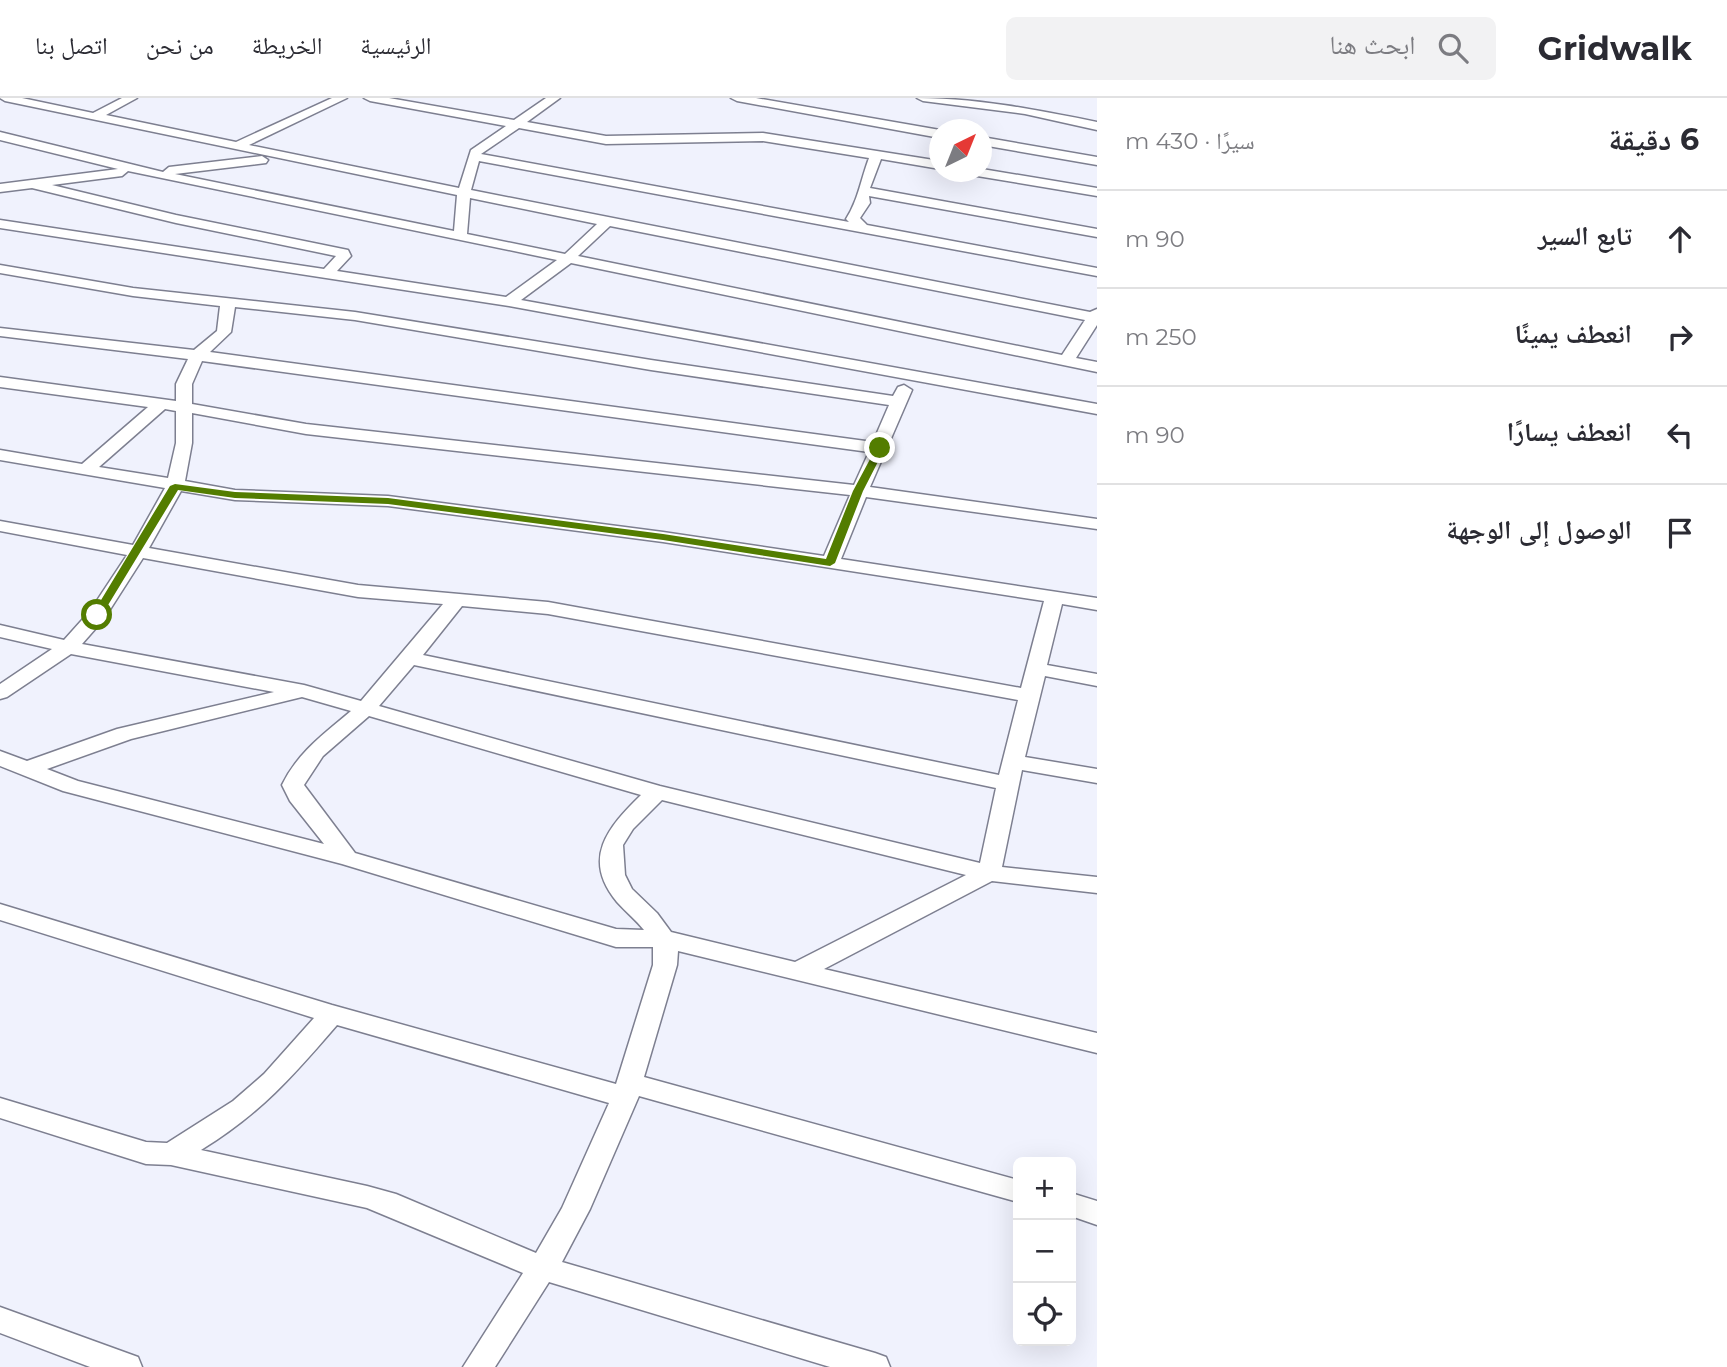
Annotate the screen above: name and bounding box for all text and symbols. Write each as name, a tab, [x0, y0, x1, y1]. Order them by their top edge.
search box	[1006, 17, 1496, 80]
text: Gridwalk	[1538, 28, 1692, 68]
text: ابحث هنا	[1329, 29, 1416, 61]
icon: search	[1434, 29, 1472, 67]
text: اتصل بنا	[35, 31, 108, 60]
text: من نحن	[146, 31, 214, 60]
text: الخريطة	[252, 31, 322, 60]
text: الرئيسية	[360, 31, 431, 60]
north arrow	[929, 119, 992, 182]
text: 6 دقيقة	[1608, 121, 1699, 158]
text: سيرًا · 430 m	[1125, 127, 1255, 155]
text: تابع السير	[1538, 220, 1632, 252]
icon: ahead	[1661, 220, 1699, 258]
text: 90 m	[1125, 225, 1185, 253]
text: انعطف يمينًا	[1514, 318, 1632, 350]
icon: right	[1661, 318, 1699, 356]
text: 250 m	[1125, 323, 1197, 351]
text: انعطف يسارًا	[1507, 416, 1632, 448]
icon: left	[1661, 416, 1699, 454]
text: 90 m	[1125, 421, 1185, 449]
route end	[864, 432, 895, 463]
text: الوصول إلى الوجهة	[1446, 514, 1632, 546]
icon: arrive	[1661, 514, 1699, 552]
route start	[81, 599, 112, 630]
map controls	[1013, 1157, 1076, 1346]
button: +	[1013, 1157, 1076, 1220]
button: −	[1013, 1220, 1076, 1283]
button: locate	[1013, 1283, 1076, 1346]

